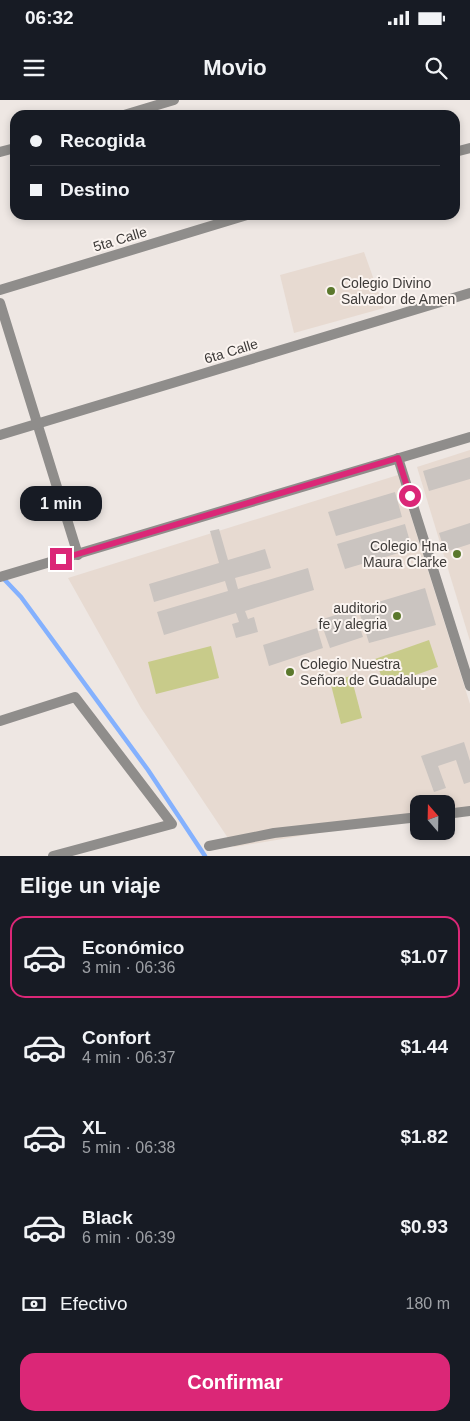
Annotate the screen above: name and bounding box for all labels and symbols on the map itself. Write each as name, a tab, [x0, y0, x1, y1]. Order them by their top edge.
street label: 5ta Calle	[91, 223, 149, 255]
place label: Colegio Divino Salvador de Amen	[341, 275, 455, 307]
marker: Colegio Divino Salvador de Amen	[325, 285, 337, 297]
street label: 6ta Calle	[202, 335, 260, 367]
route start	[399, 485, 421, 507]
callout: 1 min	[20, 486, 102, 522]
place label: Colegio Hna Maura Clarke	[363, 538, 447, 570]
route end	[50, 548, 72, 570]
marker: Colegio Hna Maura Clarke	[451, 548, 463, 560]
place label: auditorio fe y alegria	[319, 600, 387, 632]
marker: auditorio fe y alegria	[391, 610, 403, 622]
place label: Colegio Nuestra Señora de Guadalupe	[300, 656, 437, 688]
marker: Colegio Nuestra Señora de Guadalupe	[284, 666, 296, 678]
north arrow	[410, 795, 455, 840]

